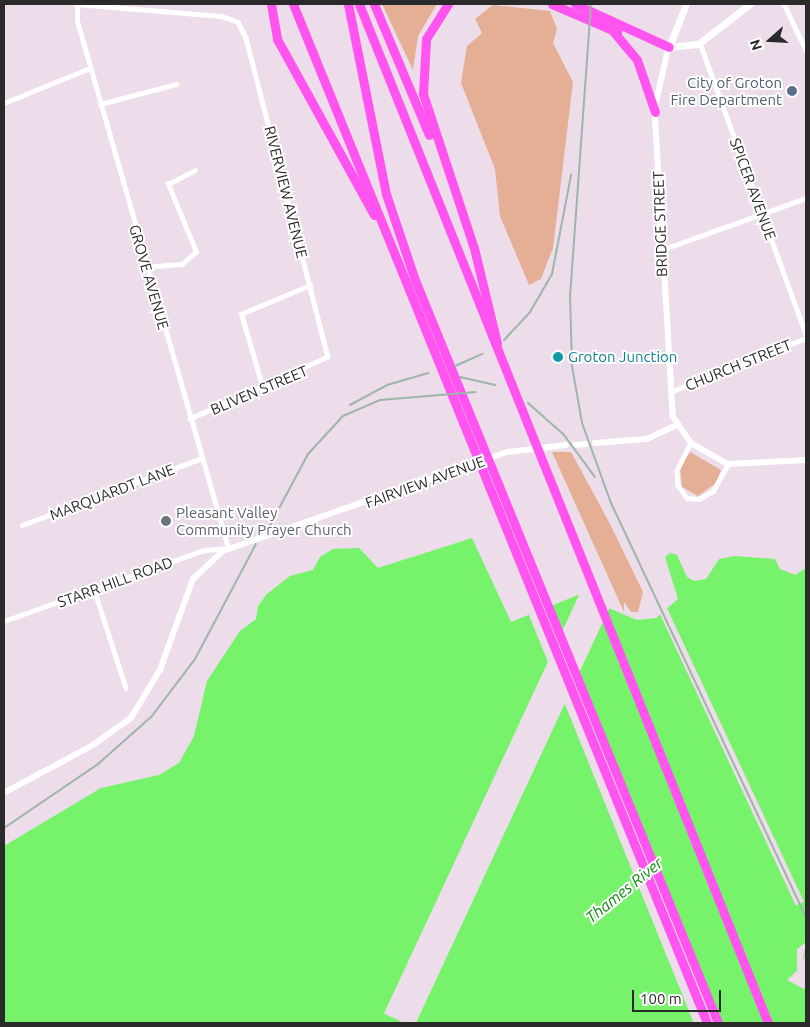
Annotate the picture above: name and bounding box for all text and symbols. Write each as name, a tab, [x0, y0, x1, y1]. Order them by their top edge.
north arrow	[745, 15, 795, 65]
text: N	[747, 37, 765, 52]
place label: City of Groton Fire Department	[670, 73, 782, 108]
marker: City of Groton Fire Department	[786, 85, 798, 97]
street label: RIVERVIEW AVENUE	[261, 124, 311, 260]
street label: SPICER AVENUE	[726, 135, 780, 243]
street label: BRIDGE STREET	[649, 171, 671, 277]
street label: GROVE AVENUE	[125, 222, 173, 332]
street label: CHURCH STREET	[682, 336, 794, 394]
place label: Groton Junction	[568, 348, 677, 366]
marker: Groton Junction	[552, 351, 564, 363]
street label: BLIVEN STREET	[208, 361, 310, 419]
street label: FAIRVIEW AVENUE	[363, 452, 487, 512]
street label: MARQUARDT LANE	[47, 460, 177, 524]
place label: Pleasant Valley Community Prayer Church	[176, 503, 352, 538]
marker: Pleasant Valley Community Prayer Church	[160, 515, 172, 527]
street label: STARR HILL ROAD	[55, 553, 175, 611]
water label: Thames River	[582, 853, 666, 927]
scale bar	[635, 980, 724, 1012]
text: 100 m	[640, 990, 682, 1007]

